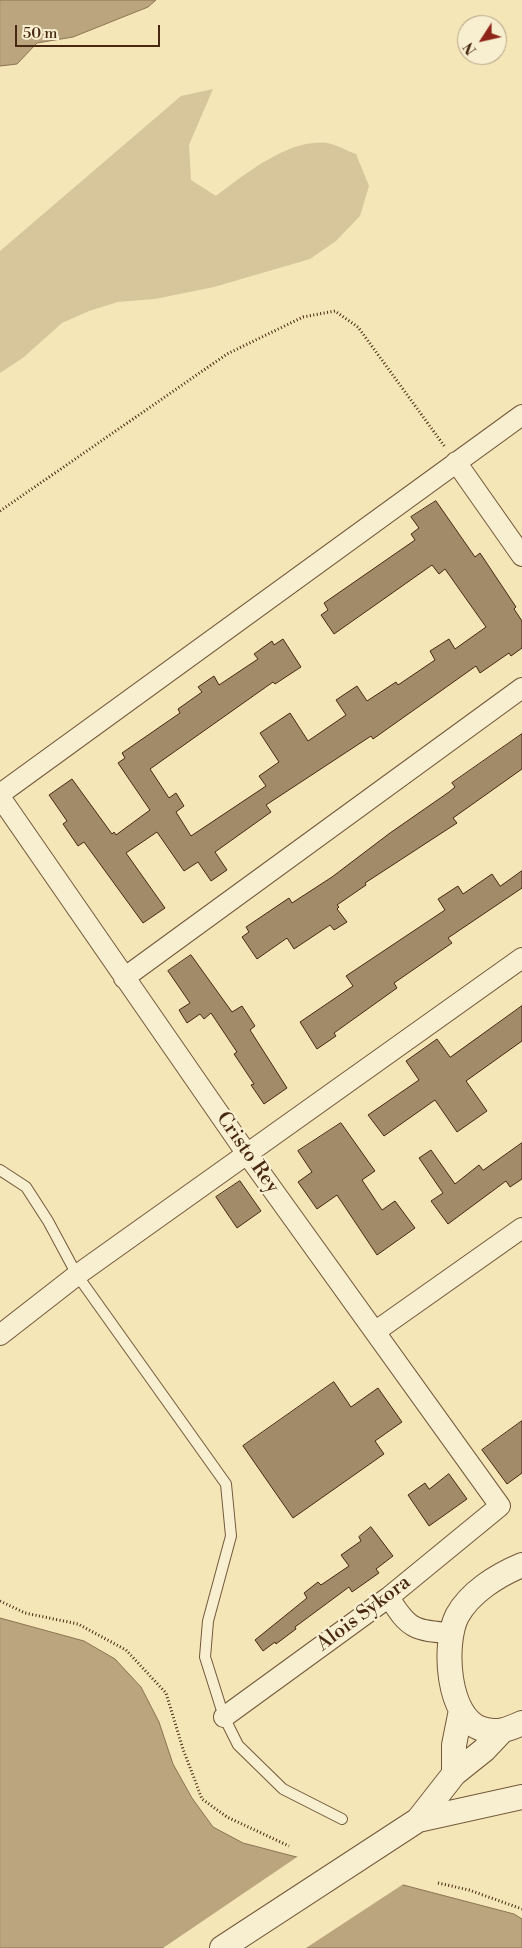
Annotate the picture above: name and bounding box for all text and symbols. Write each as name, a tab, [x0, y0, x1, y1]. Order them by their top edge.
scale bar	[18, 15, 162, 47]
north arrow	[457, 15, 507, 65]
text: 50 m	[23, 24, 57, 43]
text: N	[460, 38, 481, 58]
street label: Cristo Rey	[210, 1108, 284, 1198]
street label: Alois Sykora	[312, 1571, 416, 1657]

